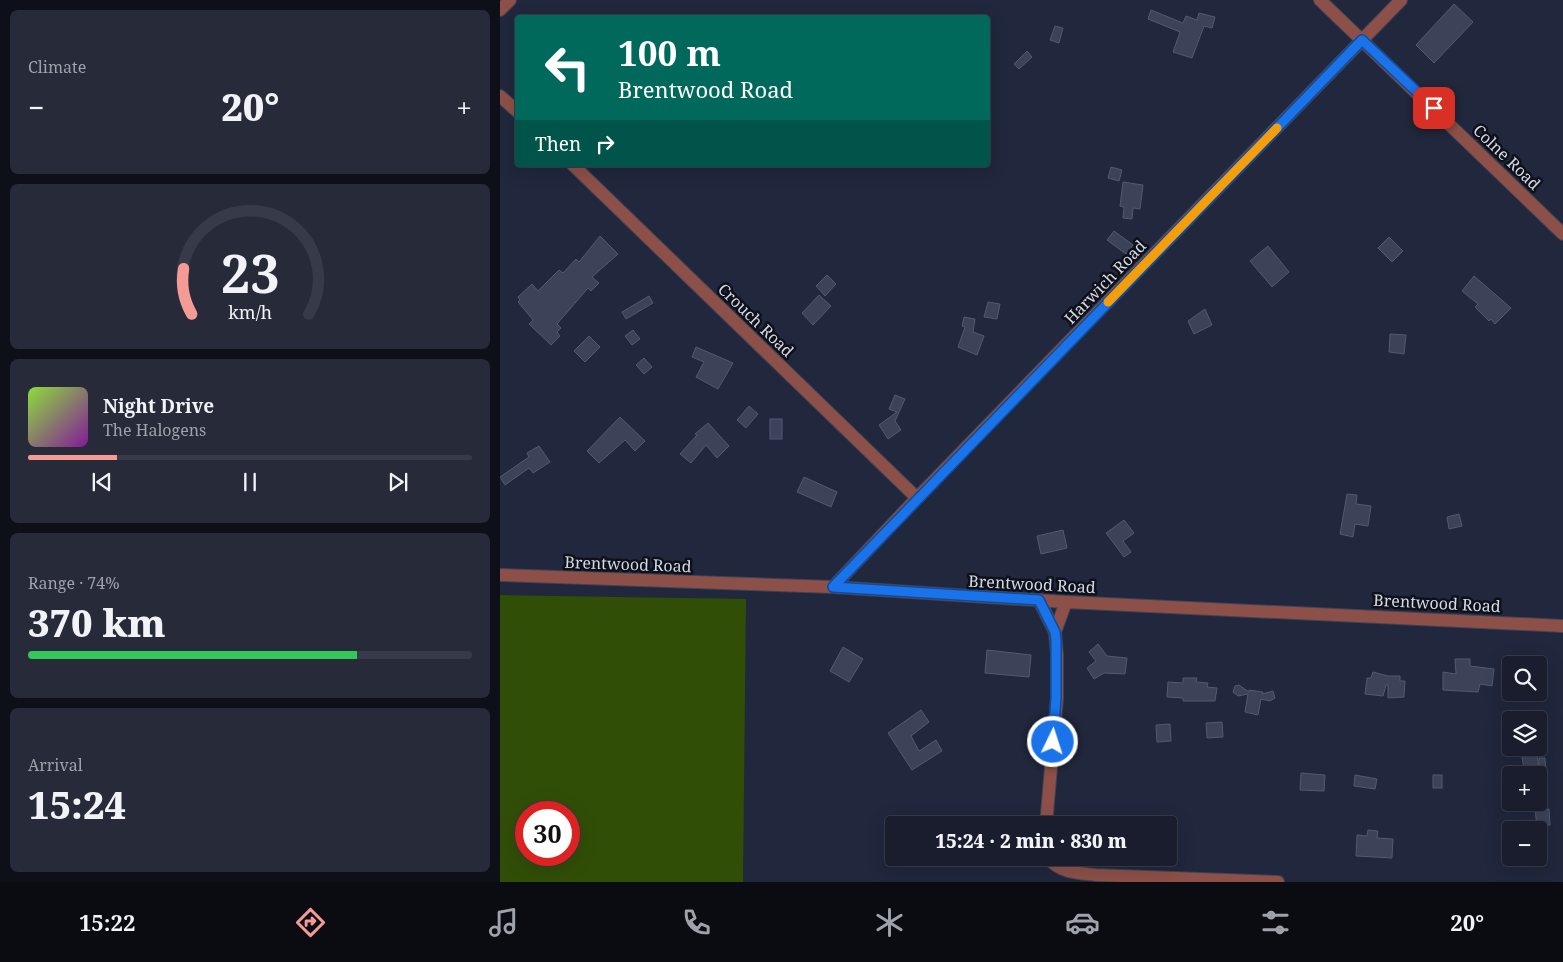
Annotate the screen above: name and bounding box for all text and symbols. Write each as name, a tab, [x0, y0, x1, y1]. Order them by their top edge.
text: 100 m	[618, 29, 721, 76]
icon: left	[535, 35, 600, 100]
text: Climate	[28, 56, 86, 78]
text: Brentwood Road	[618, 74, 793, 104]
text: 20°	[221, 80, 279, 132]
pin	[1413, 87, 1455, 129]
text: −	[28, 88, 44, 126]
text: +	[456, 88, 472, 126]
icon: arrive	[1420, 94, 1448, 122]
street label: Colne Road	[1469, 119, 1546, 195]
icon: right	[591, 130, 619, 158]
text: Then	[535, 131, 581, 157]
street label: Harwich Road	[1059, 235, 1151, 329]
text: 23	[221, 237, 279, 308]
street label: Crouch Road	[713, 278, 799, 362]
text: km/h	[228, 300, 272, 324]
text: Night Drive	[103, 393, 214, 419]
text: The Halogens	[103, 419, 206, 441]
icon: previous	[88, 468, 116, 496]
icon: pause	[236, 468, 264, 496]
icon: next	[384, 468, 412, 496]
street label: Brentwood Road	[564, 551, 692, 577]
street label: Brentwood Road	[968, 570, 1096, 598]
text: Range · 74%	[28, 572, 120, 594]
street label: Brentwood Road	[1373, 589, 1501, 617]
text: 370 km	[28, 596, 166, 648]
map controls	[1502, 656, 1547, 866]
button: search	[1502, 656, 1547, 701]
button: layers	[1502, 711, 1547, 756]
position arrow	[1026, 715, 1078, 767]
text: Arrival	[28, 754, 83, 776]
button: +	[1502, 766, 1547, 811]
text: 15:24	[28, 778, 126, 830]
speed limit sign: 30	[515, 801, 580, 866]
button: −	[1502, 821, 1547, 866]
text: 15:24 · 2 min · 830 m	[935, 828, 1127, 854]
icon: directions	[293, 905, 328, 940]
icon: music	[486, 905, 521, 940]
icon: phone	[679, 905, 714, 940]
icon: climate	[872, 905, 907, 940]
icon: car	[1065, 905, 1100, 940]
icon: filters	[1258, 905, 1293, 940]
text: 15:22	[79, 907, 135, 937]
text: 20°	[1450, 907, 1484, 937]

